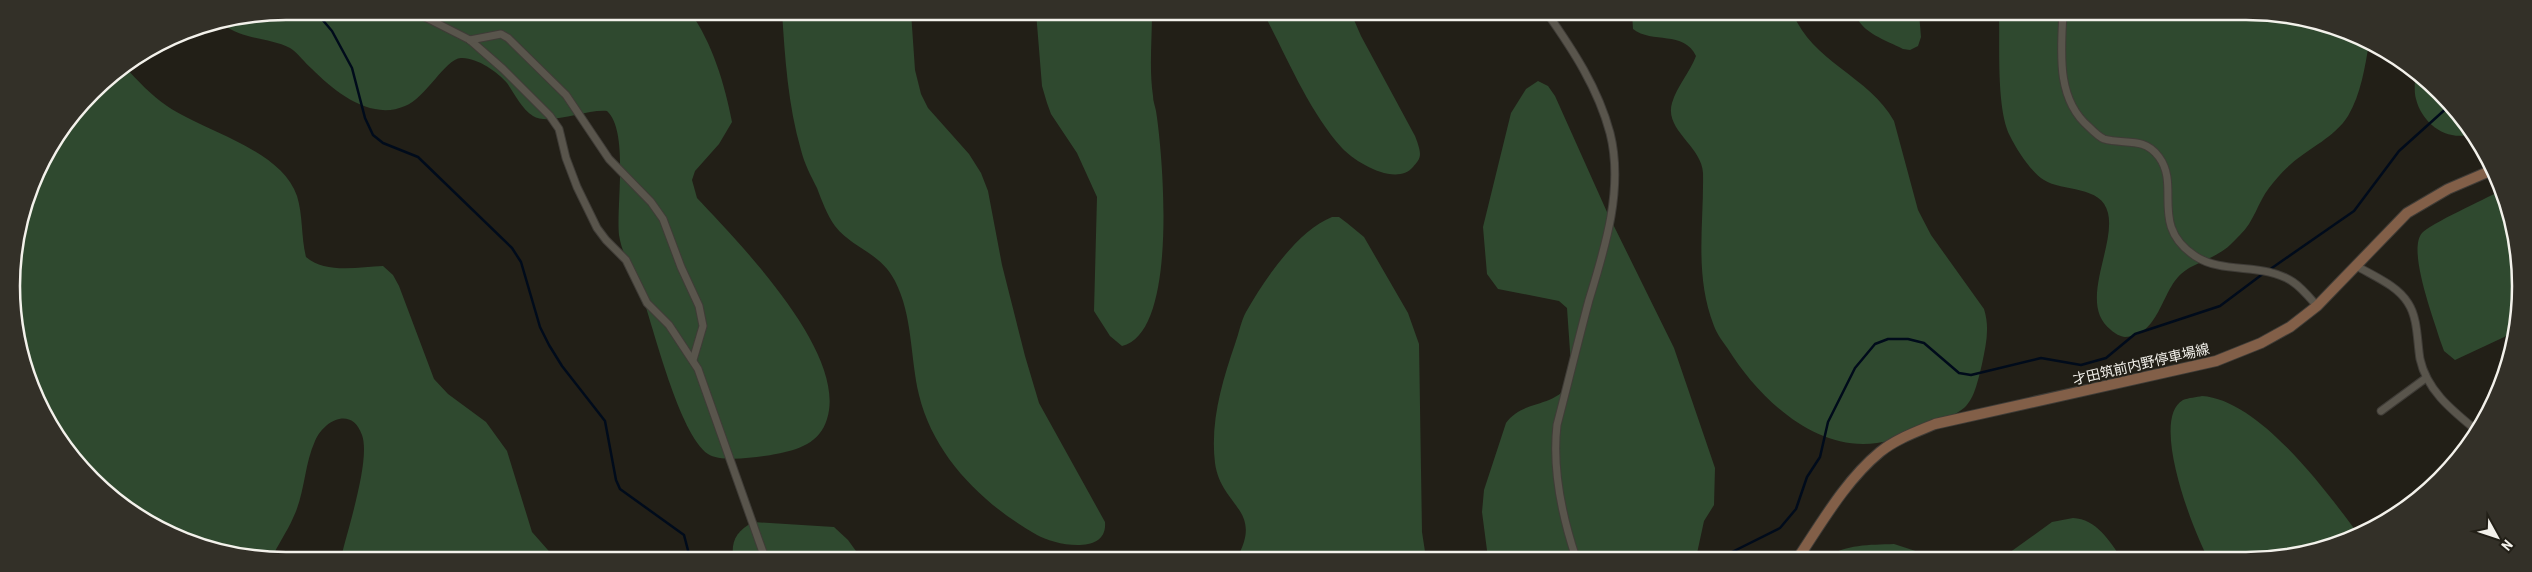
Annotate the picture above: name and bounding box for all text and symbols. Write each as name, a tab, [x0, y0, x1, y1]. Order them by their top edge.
street label: 才田筑前内野停車場線	[2071, 340, 2211, 388]
north arrow	[2472, 512, 2522, 562]
text: N	[2498, 537, 2516, 554]

